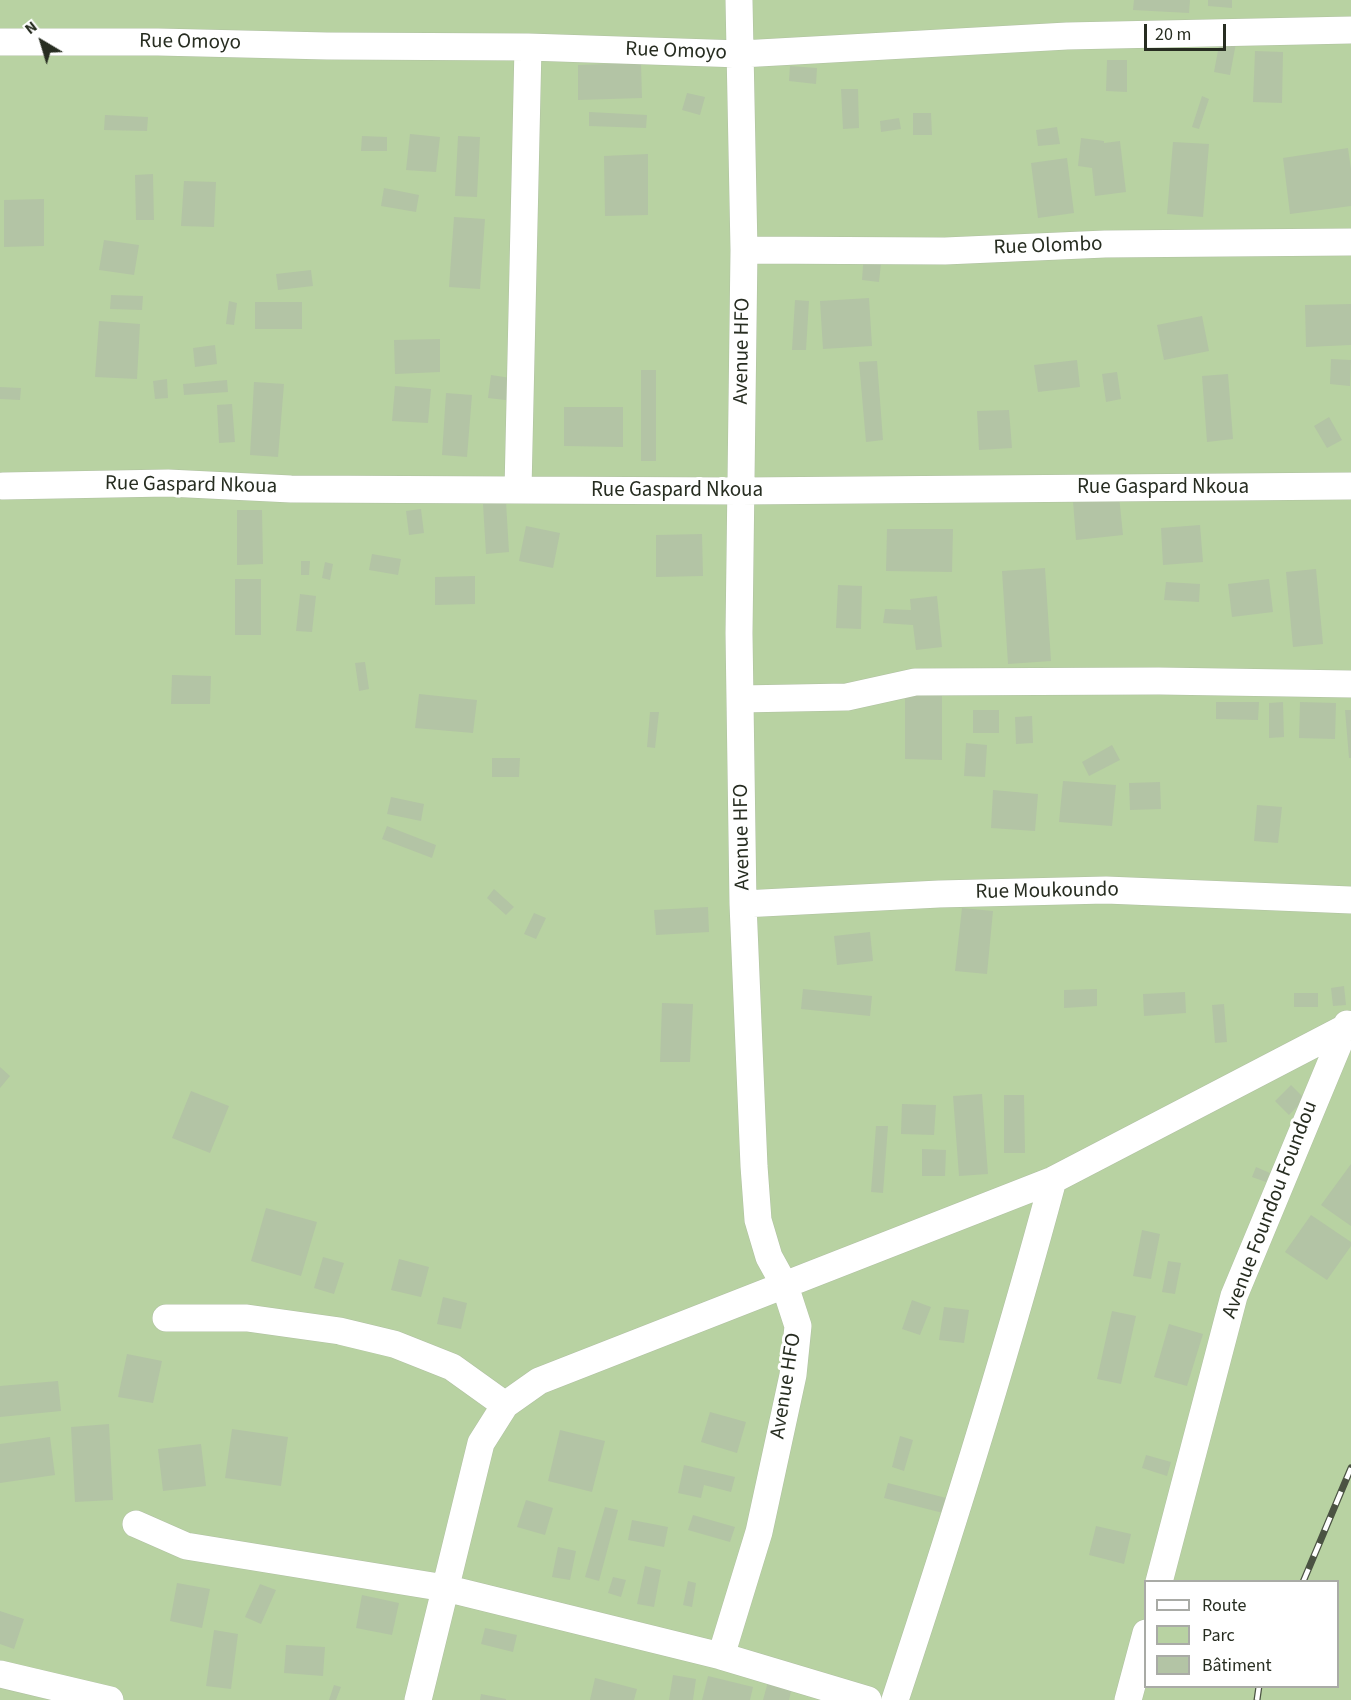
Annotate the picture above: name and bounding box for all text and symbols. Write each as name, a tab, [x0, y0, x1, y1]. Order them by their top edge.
north arrow	[12, 12, 72, 72]
scale bar	[1147, 12, 1230, 50]
text: N	[20, 16, 42, 40]
text: 20 m	[1155, 22, 1191, 47]
street label: Rue Omoyo	[139, 30, 241, 56]
street label: Rue Omoyo	[625, 38, 727, 66]
street label: Rue Olombo	[993, 233, 1103, 261]
street label: Avenue HFO	[729, 297, 757, 405]
street label: Rue Gaspard Nkoua	[105, 472, 277, 500]
street label: Rue Gaspard Nkoua	[1077, 475, 1249, 501]
street label: Rue Gaspard Nkoua	[591, 478, 763, 504]
street label: Avenue HFO	[729, 783, 757, 891]
street label: Rue Moukoundo	[975, 878, 1119, 906]
street label: Avenue Foundou Foundou	[1218, 1098, 1324, 1322]
street label: Avenue HFO	[766, 1331, 808, 1441]
legend	[1144, 1580, 1339, 1688]
text: Route	[1202, 1593, 1246, 1618]
text: Parc	[1202, 1623, 1235, 1648]
text: Bâtiment	[1202, 1653, 1272, 1678]

